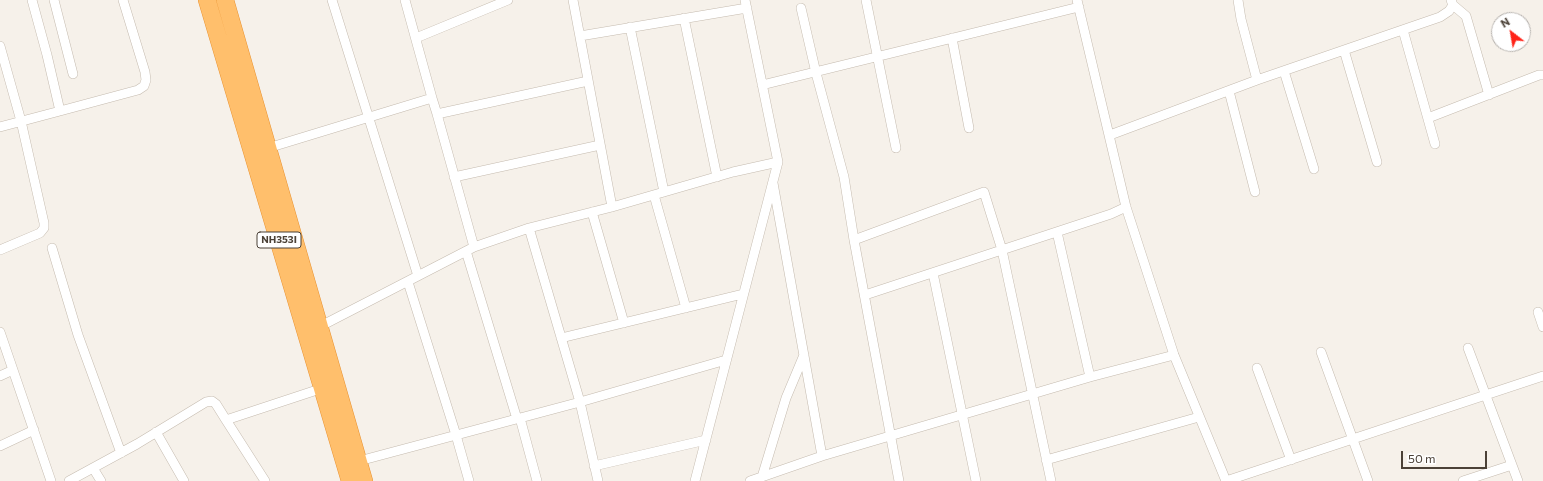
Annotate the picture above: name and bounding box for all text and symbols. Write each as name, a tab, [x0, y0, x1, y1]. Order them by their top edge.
north arrow	[1491, 12, 1531, 52]
text: N	[1498, 14, 1512, 30]
road number: NH353I	[257, 232, 301, 248]
scale bar	[1403, 443, 1489, 469]
text: 50 m	[1408, 451, 1436, 465]

